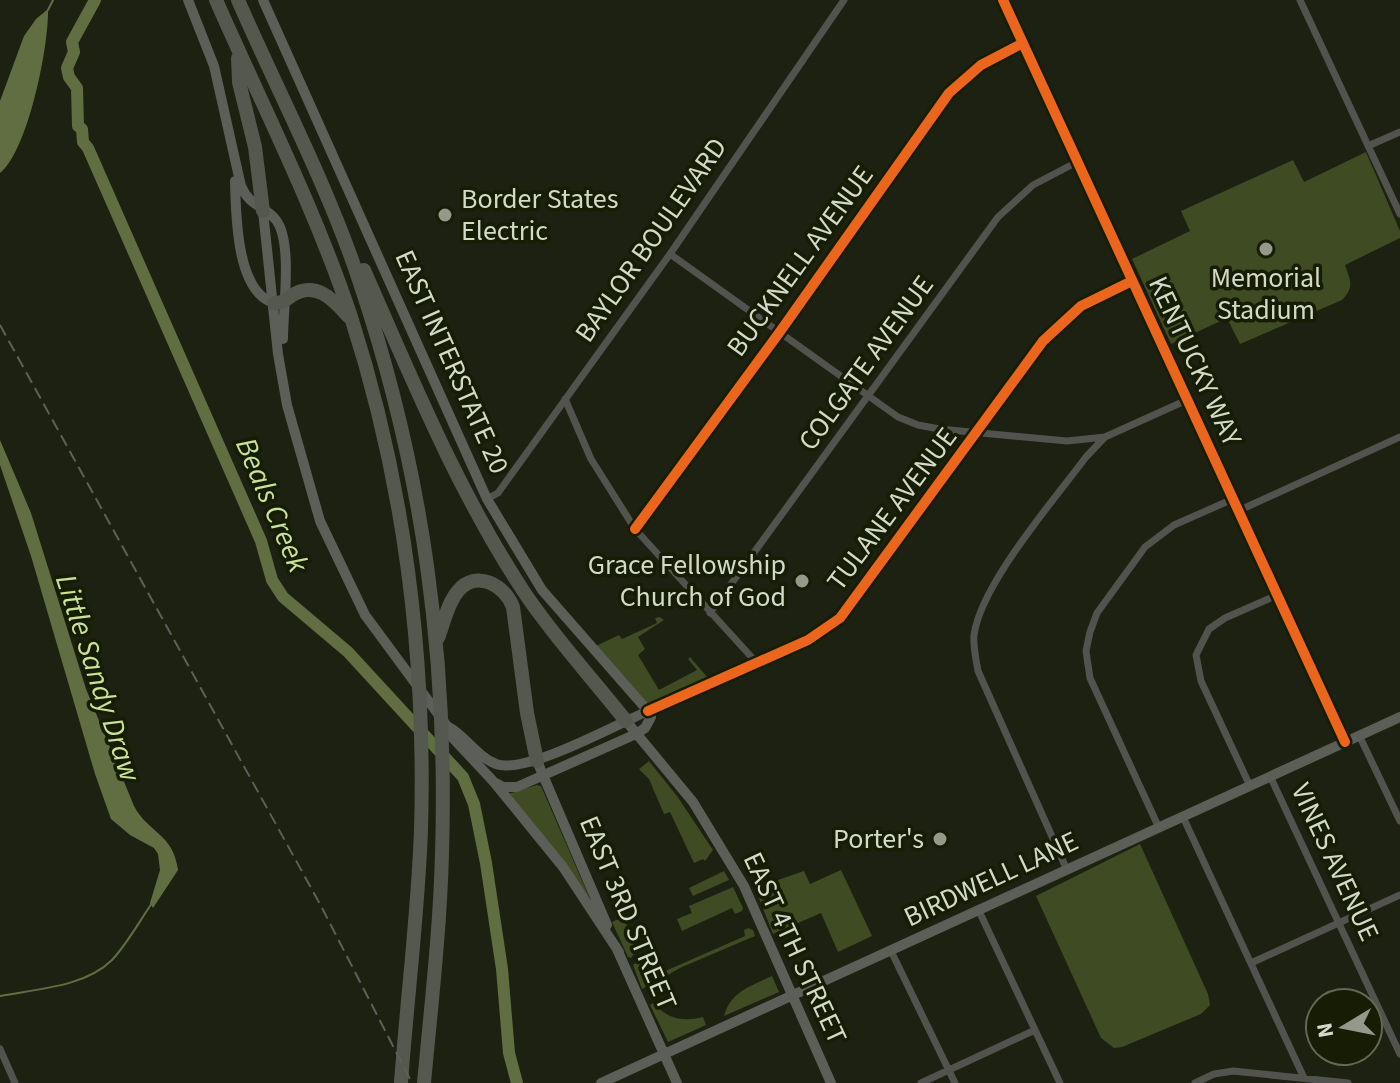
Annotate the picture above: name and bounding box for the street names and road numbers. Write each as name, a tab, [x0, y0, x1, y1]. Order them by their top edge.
street label: BAYLOR BOULEVARD	[565, 130, 737, 350]
street label: BUCKNELL AVENUE	[717, 157, 883, 365]
street label: EAST INTERSTATE 20	[385, 244, 519, 480]
street label: COLGATE AVENUE	[789, 267, 943, 459]
street label: KENTUCKY WAY	[1138, 270, 1252, 453]
street label: TULANE AVENUE	[817, 419, 967, 599]
street label: VINES AVENUE	[1281, 776, 1389, 948]
street label: EAST 3RD STREET	[569, 810, 687, 1016]
street label: BIRDWELL LANE	[897, 821, 1085, 937]
street label: EAST 4TH STREET	[733, 845, 857, 1051]

